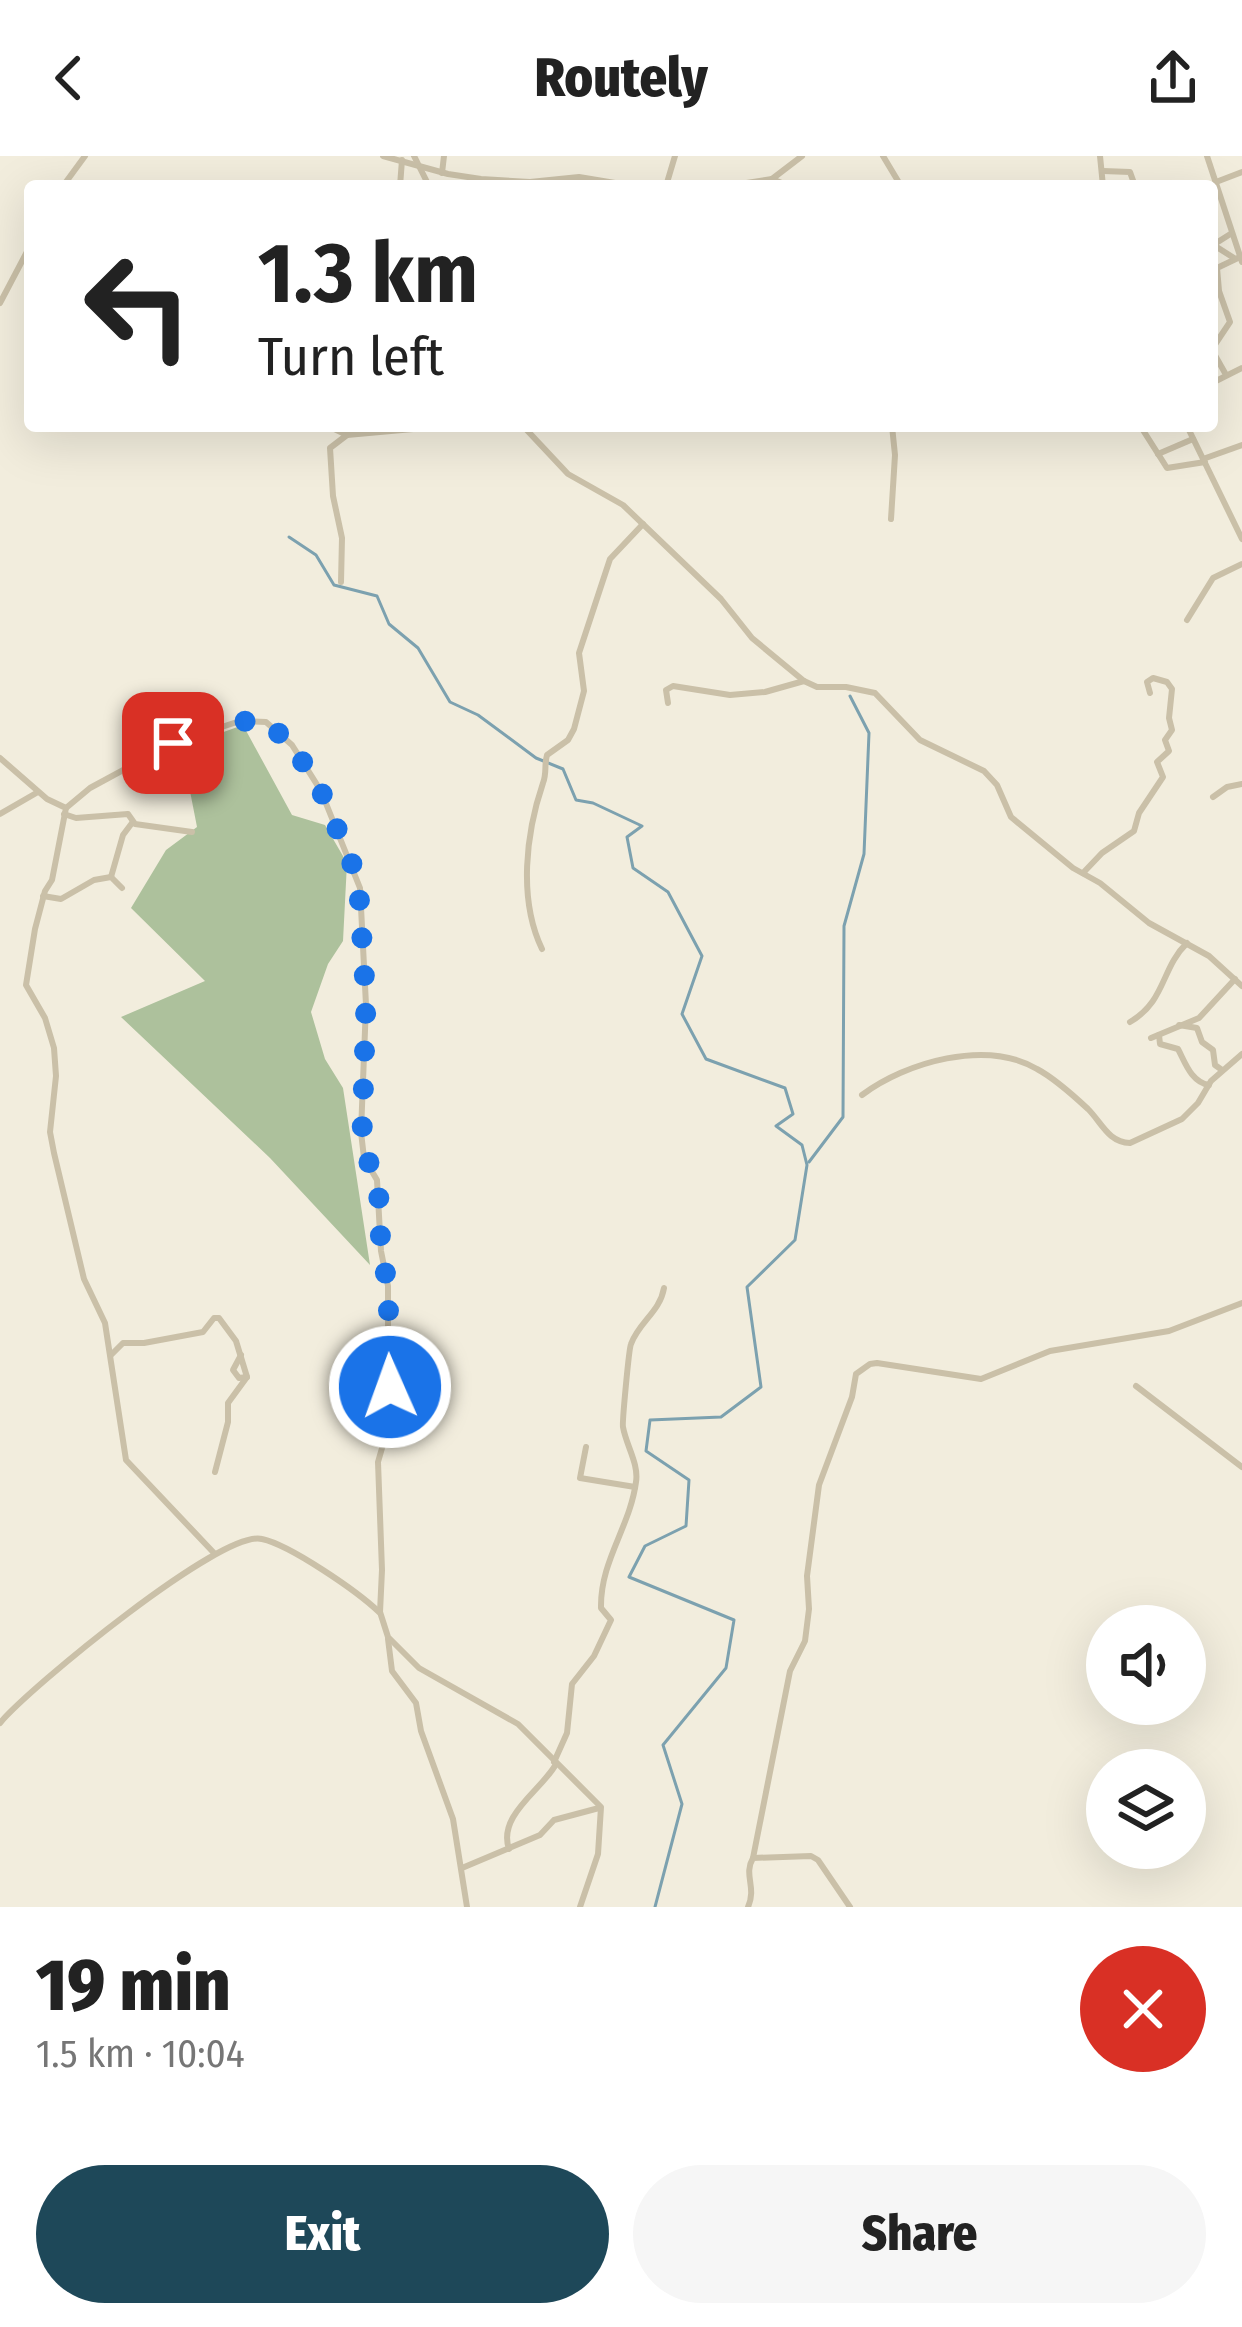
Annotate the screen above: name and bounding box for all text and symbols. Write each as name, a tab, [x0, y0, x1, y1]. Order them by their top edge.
icon: back	[36, 45, 102, 111]
icon: share	[1140, 45, 1206, 111]
text: Routely	[534, 46, 708, 110]
text: 1.3 km	[258, 223, 478, 324]
icon: left	[60, 228, 216, 384]
text: Turn left	[258, 325, 444, 389]
pin	[122, 692, 224, 794]
icon: arrive	[140, 710, 206, 776]
position arrow	[327, 1324, 453, 1450]
map controls	[1086, 1605, 1206, 1869]
button: sound	[1086, 1605, 1206, 1725]
button: layers	[1086, 1749, 1206, 1869]
text: 19 min	[36, 1943, 231, 2029]
button: close	[1080, 1946, 1206, 2072]
text: 1.5 km · 10:04	[36, 2031, 245, 2077]
button: Exit	[36, 2165, 609, 2303]
button: Share	[633, 2165, 1206, 2303]

